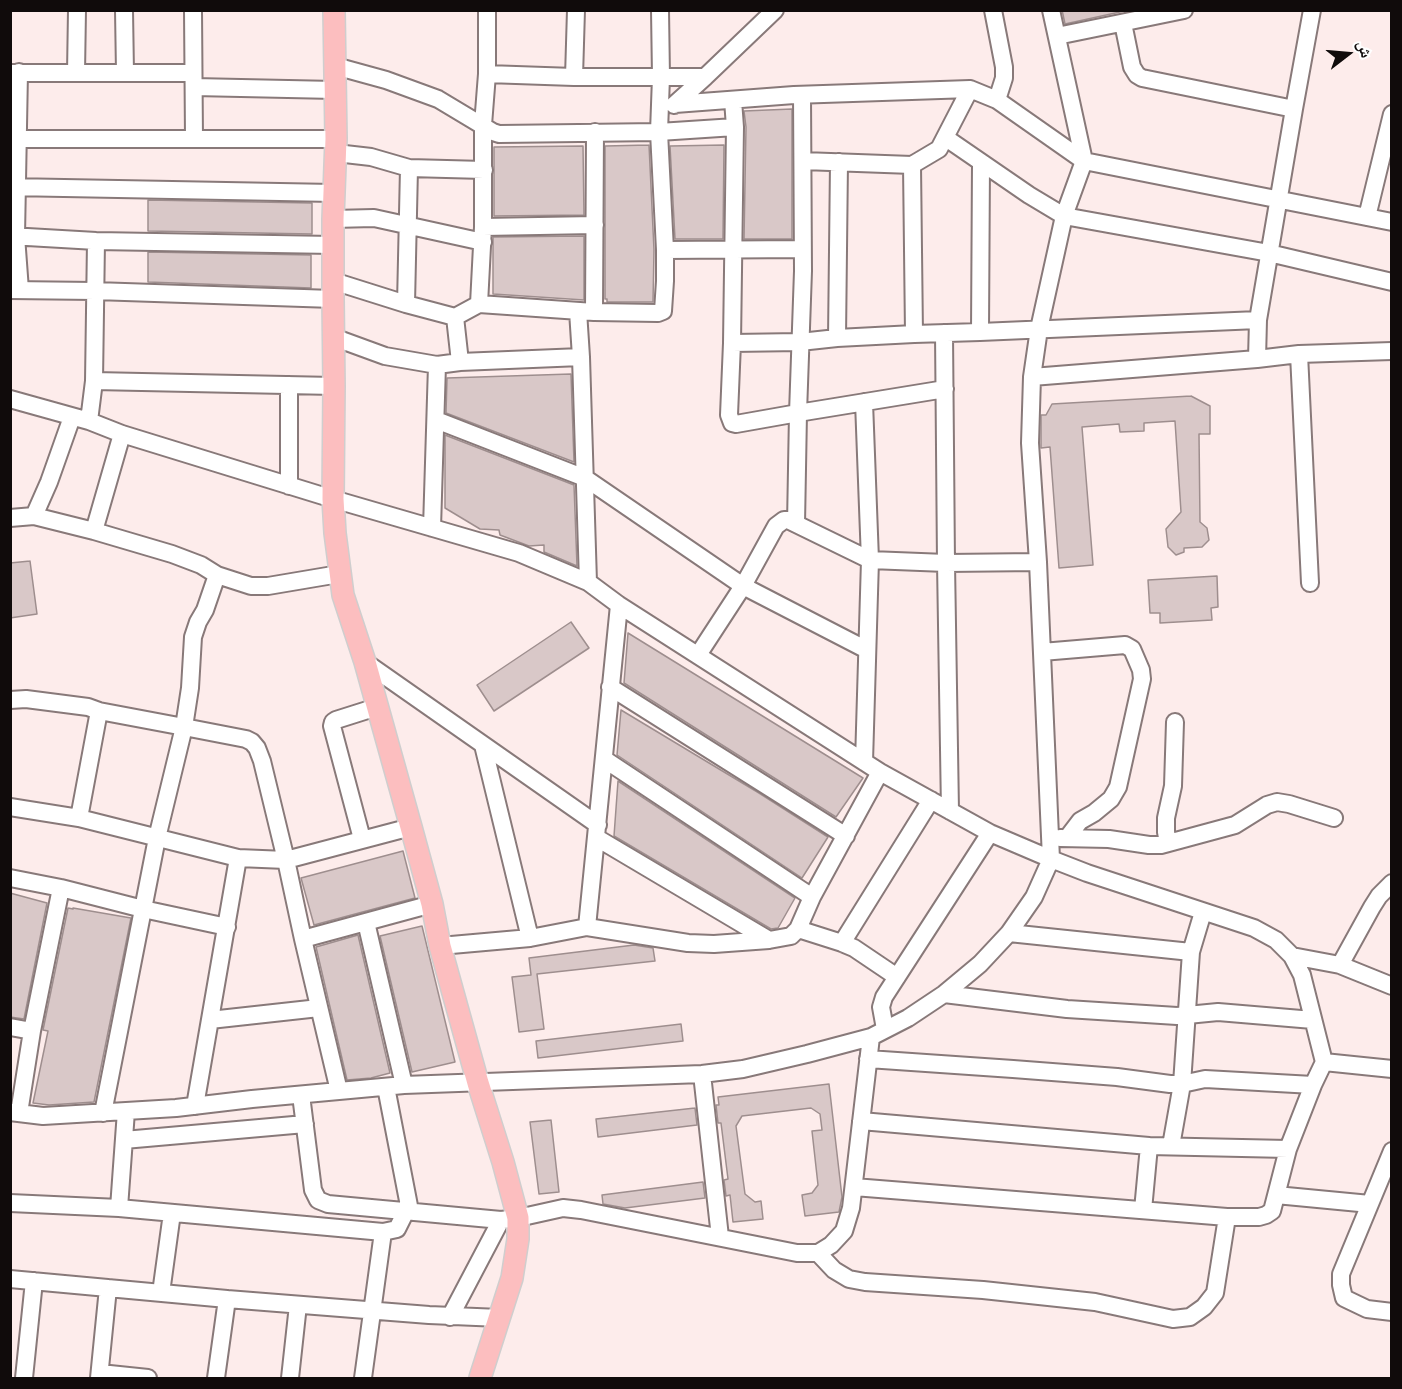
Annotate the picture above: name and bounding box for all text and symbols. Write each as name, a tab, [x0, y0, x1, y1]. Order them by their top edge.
north arrow	[1318, 24, 1378, 84]
text: ش	[1353, 38, 1377, 60]

